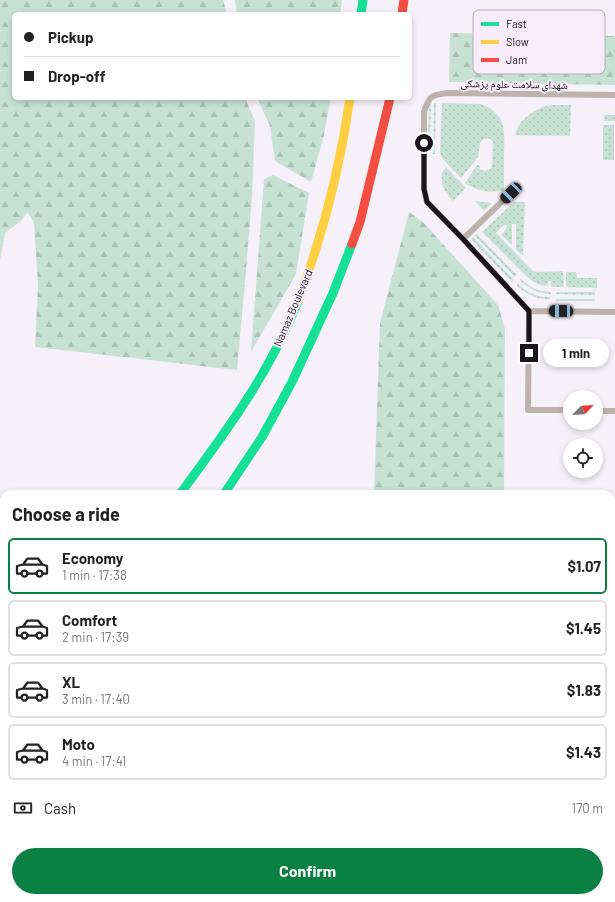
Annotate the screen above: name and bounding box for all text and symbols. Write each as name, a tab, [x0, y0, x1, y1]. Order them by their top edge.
legend	[473, 10, 605, 74]
text: Fast	[506, 17, 527, 30]
text: Pickup	[48, 28, 94, 46]
text: Slow	[506, 35, 529, 48]
text: Jam	[506, 53, 527, 66]
text: Drop-off	[48, 67, 106, 85]
street label: شهدای سلامت علوم پزشکی	[460, 76, 568, 92]
route start	[415, 134, 433, 152]
car	[498, 180, 524, 206]
street label: Namaz Boulevard	[270, 267, 315, 348]
car	[549, 305, 573, 317]
callout: 1 min	[543, 339, 609, 367]
route end	[520, 344, 538, 362]
text: 1 min	[562, 345, 590, 361]
north arrow	[563, 390, 603, 430]
map controls	[563, 390, 603, 478]
button: locate	[563, 438, 603, 478]
text: Choose a ride	[12, 503, 120, 525]
icon: car	[14, 548, 50, 584]
text: Economy	[62, 549, 123, 567]
text: $1.07	[567, 557, 601, 575]
text: 1 min · 17:38	[62, 567, 127, 583]
icon: car	[14, 610, 50, 646]
text: Comfort	[62, 611, 117, 629]
text: $1.45	[566, 619, 601, 637]
text: 2 min · 17:39	[62, 629, 129, 645]
icon: car	[14, 672, 50, 708]
text: XL	[62, 673, 80, 691]
text: $1.83	[567, 681, 601, 699]
text: 3 min · 17:40	[62, 691, 130, 707]
icon: car	[14, 734, 50, 770]
text: Moto	[62, 735, 95, 753]
text: $1.43	[566, 743, 601, 761]
text: 4 min · 17:41	[62, 753, 126, 769]
icon: cash	[12, 797, 34, 819]
text: Cash	[44, 799, 76, 817]
text: 170 m	[572, 800, 603, 816]
button: Confirm	[12, 848, 603, 894]

